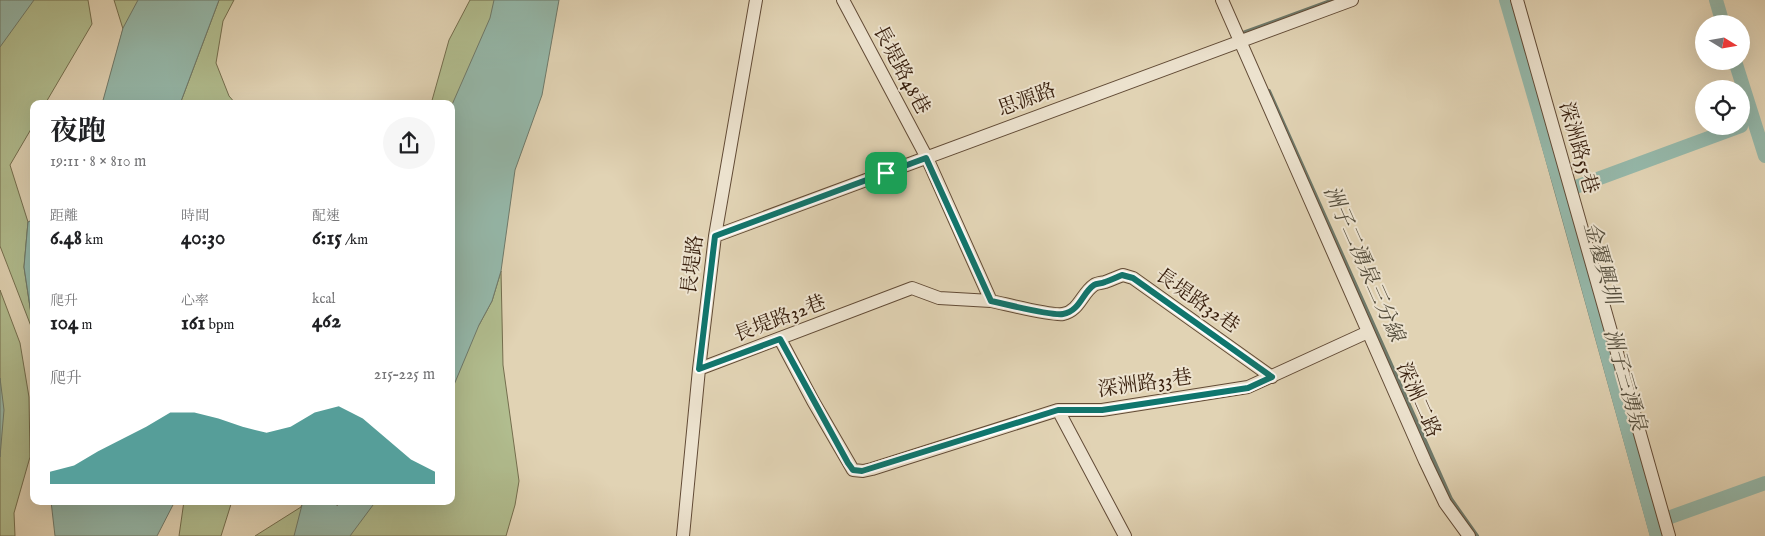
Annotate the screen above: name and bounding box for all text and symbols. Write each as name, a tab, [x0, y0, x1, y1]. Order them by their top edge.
north arrow	[1695, 15, 1750, 70]
map controls	[1695, 15, 1750, 135]
street label: 長堤路48巷	[867, 21, 935, 119]
street label: 思源路	[995, 78, 1059, 122]
button: locate	[1695, 80, 1750, 135]
street label: 深洲路55巷	[1553, 99, 1603, 197]
text: 夜跑	[50, 115, 106, 150]
button: share	[383, 117, 435, 169]
text: 19:11 · 8 × 810 m	[50, 152, 146, 172]
pin	[865, 152, 907, 194]
icon: arrive	[872, 159, 900, 187]
water label: 洲子二湧泉三分線	[1317, 182, 1410, 348]
text: 距離	[50, 207, 78, 225]
text: 時間	[181, 207, 209, 225]
text: 配速	[312, 207, 340, 225]
water label: 金覆興圳	[1576, 219, 1626, 310]
text: 6.48	[50, 225, 82, 252]
text: 40:30	[181, 225, 225, 252]
text: 6:15	[312, 225, 342, 252]
text: km	[82, 231, 103, 249]
text: /km	[342, 231, 368, 249]
street label: 長堤路	[677, 234, 709, 296]
street label: 長堤路32巷	[1150, 263, 1244, 339]
text: kcal	[312, 290, 335, 308]
street label: 長堤路32巷	[730, 290, 830, 348]
text: 爬升	[50, 292, 78, 310]
text: 心率	[181, 292, 209, 310]
text: 462	[312, 308, 341, 335]
text: 104	[50, 310, 78, 337]
text: 161	[181, 310, 205, 337]
text: m	[78, 316, 92, 334]
text: bpm	[205, 316, 234, 334]
water label: 洲子三湧泉	[1597, 326, 1652, 435]
street label: 深洲二路	[1390, 358, 1446, 442]
text: 215–225 m	[374, 365, 435, 385]
street label: 深洲路33巷	[1096, 365, 1194, 403]
text: 爬升	[50, 369, 82, 389]

